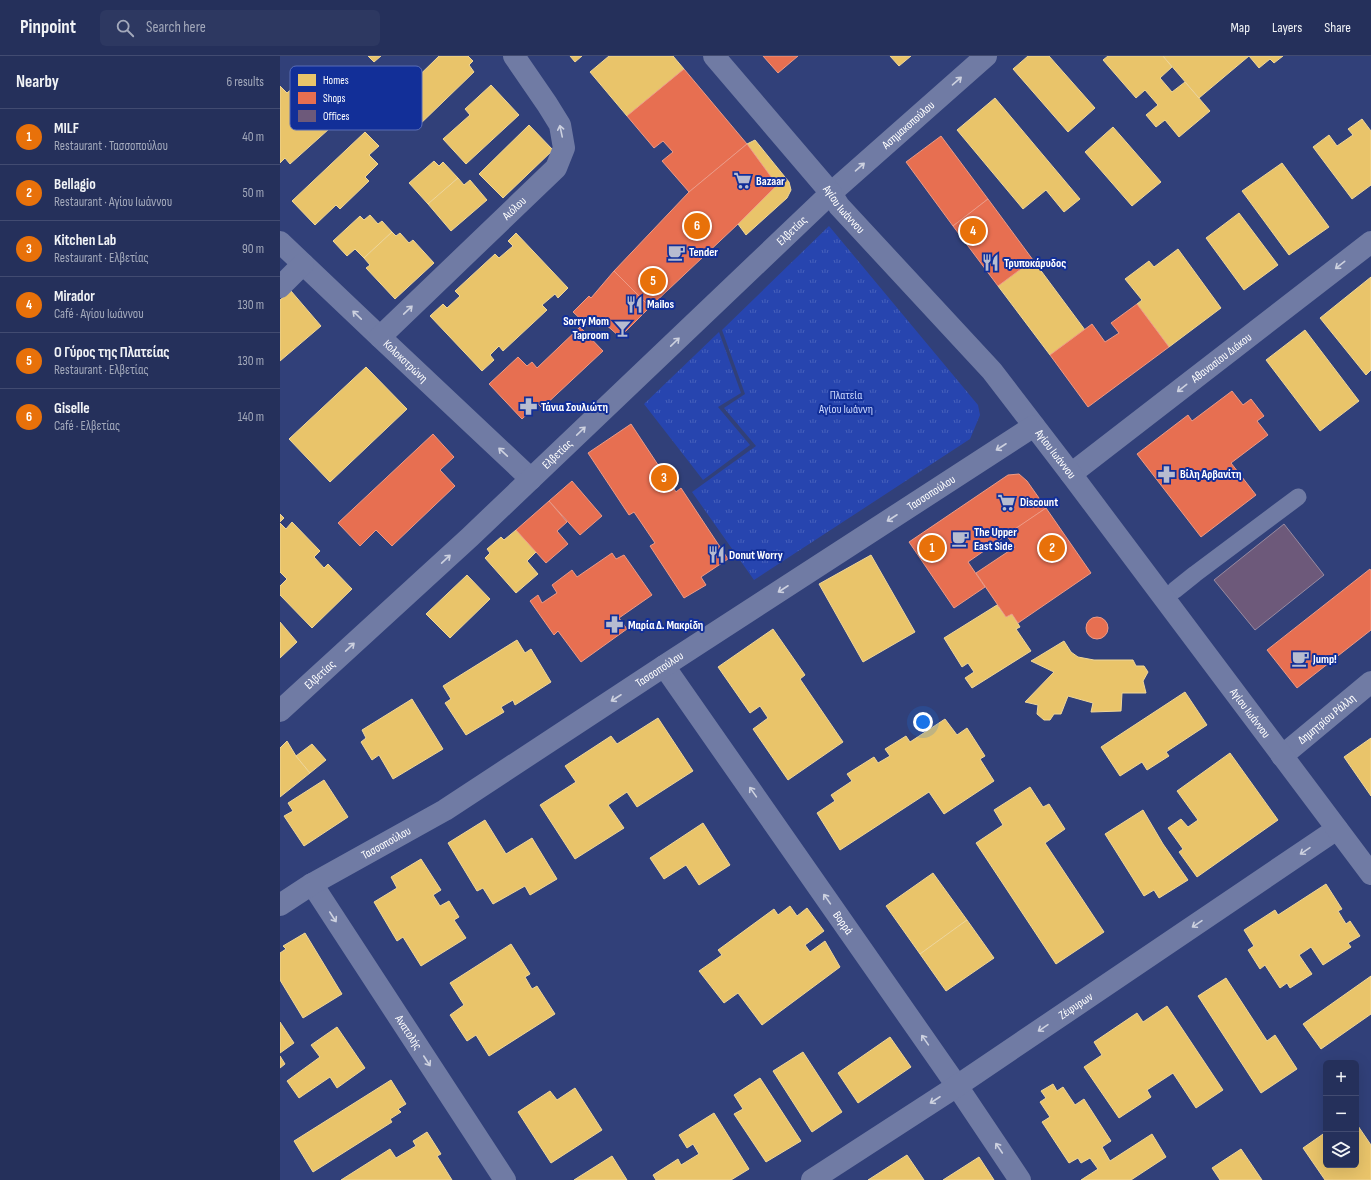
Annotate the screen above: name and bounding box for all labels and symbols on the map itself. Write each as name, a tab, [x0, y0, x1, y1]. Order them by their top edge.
legend	[290, 66, 422, 130]
text: Homes	[323, 74, 349, 87]
one-way arrow	[952, 77, 963, 86]
text: Shops	[323, 92, 346, 105]
street label: Ασημακοπούλου	[878, 97, 938, 153]
text: Offices	[323, 110, 350, 123]
one-way arrow	[556, 125, 564, 138]
one-way arrow	[854, 163, 865, 172]
supermarket icon: Bazaar	[733, 171, 753, 191]
place label: Bazaar	[756, 174, 785, 189]
street label: Αγίου Ιωάννου	[819, 181, 868, 237]
street label: Αιόλου	[498, 193, 529, 224]
pin: 6	[684, 211, 710, 241]
street label: Ελβετίας	[773, 212, 810, 249]
pin: 4	[960, 216, 986, 246]
cafe icon: Tender	[666, 242, 686, 262]
place label: Tender	[689, 245, 718, 260]
restaurant icon: Τρυποκάρυδος	[981, 253, 1001, 273]
place label: Τρυποκάρυδος	[1004, 256, 1066, 271]
one-way arrow	[1335, 261, 1346, 270]
pin: 5	[640, 266, 666, 296]
restaurant icon: Mailos	[624, 294, 644, 314]
place label: Mailos	[647, 297, 675, 312]
one-way arrow	[403, 306, 413, 315]
one-way arrow	[352, 311, 362, 320]
place label: Sorry Mom Taproom	[563, 314, 609, 343]
bar icon: Sorry Mom Taproom	[612, 318, 632, 338]
street label: Αθανασίου Διάκου	[1187, 330, 1255, 387]
street label: Κολοκοτρώνη	[380, 336, 431, 386]
one-way arrow	[670, 337, 680, 346]
one-way arrow	[1177, 384, 1188, 392]
park label: Πλατεία Αγίου Ιωάννη	[818, 388, 873, 417]
pharmacy icon: Τάνια Σουλιώτη	[518, 397, 538, 417]
place label: Τάνια Σουλιώτη	[541, 400, 608, 415]
street label: Αγίου Ιωάννου	[1031, 425, 1079, 482]
one-way arrow	[576, 426, 586, 436]
street label: Ελβετίας	[539, 436, 576, 472]
one-way arrow	[995, 444, 1007, 452]
one-way arrow	[498, 448, 508, 457]
pin: 3	[651, 463, 677, 493]
pharmacy icon: Βίλη Αρβανίτη	[1157, 464, 1177, 484]
place label: Βίλη Αρβανίτη	[1180, 467, 1242, 482]
street label: Τασσοπούλου	[904, 472, 958, 514]
supermarket icon: Discount	[997, 492, 1017, 512]
place label: Discount	[1020, 495, 1058, 510]
one-way arrow	[887, 514, 898, 522]
place label: The Upper East Side	[974, 525, 1017, 554]
cafe icon: The Upper East Side	[951, 529, 971, 549]
pin: 1	[919, 533, 945, 563]
pin: 2	[1039, 533, 1065, 563]
restaurant icon: Donut Worry	[706, 545, 726, 565]
place label: Donut Worry	[729, 548, 783, 563]
one-way arrow	[441, 554, 451, 564]
one-way arrow	[778, 585, 789, 593]
pharmacy icon: Μαρία Δ. Μακρίδη	[605, 615, 625, 635]
place label: Μαρία Δ. Μακρίδη	[628, 618, 703, 633]
one-way arrow	[345, 642, 355, 652]
street label: Τασσοπούλου	[632, 648, 686, 690]
cafe icon: Jump!	[1290, 649, 1310, 669]
place label: Jump!	[1312, 652, 1337, 667]
street label: Ελβετίας	[301, 656, 339, 692]
street label: Αγίου Ιωάννου	[1226, 684, 1274, 741]
street label: Δημητρίου Ράλλη	[1295, 691, 1358, 747]
one-way arrow	[610, 694, 621, 702]
your location	[913, 712, 933, 732]
one-way arrow	[749, 787, 757, 798]
street label: Τασσοπούλου	[359, 823, 414, 863]
one-way arrow	[1300, 847, 1311, 855]
one-way arrow	[823, 894, 831, 905]
street label: Βορρά	[830, 908, 856, 937]
one-way arrow	[329, 911, 337, 922]
one-way arrow	[1192, 920, 1203, 928]
street label: Ζέφυρων	[1056, 989, 1096, 1023]
street label: Ανατολής	[391, 1011, 426, 1053]
one-way arrow	[1038, 1024, 1049, 1032]
one-way arrow	[921, 1035, 929, 1046]
one-way arrow	[423, 1055, 431, 1066]
one-way arrow	[930, 1096, 941, 1104]
one-way arrow	[995, 1142, 1003, 1153]

